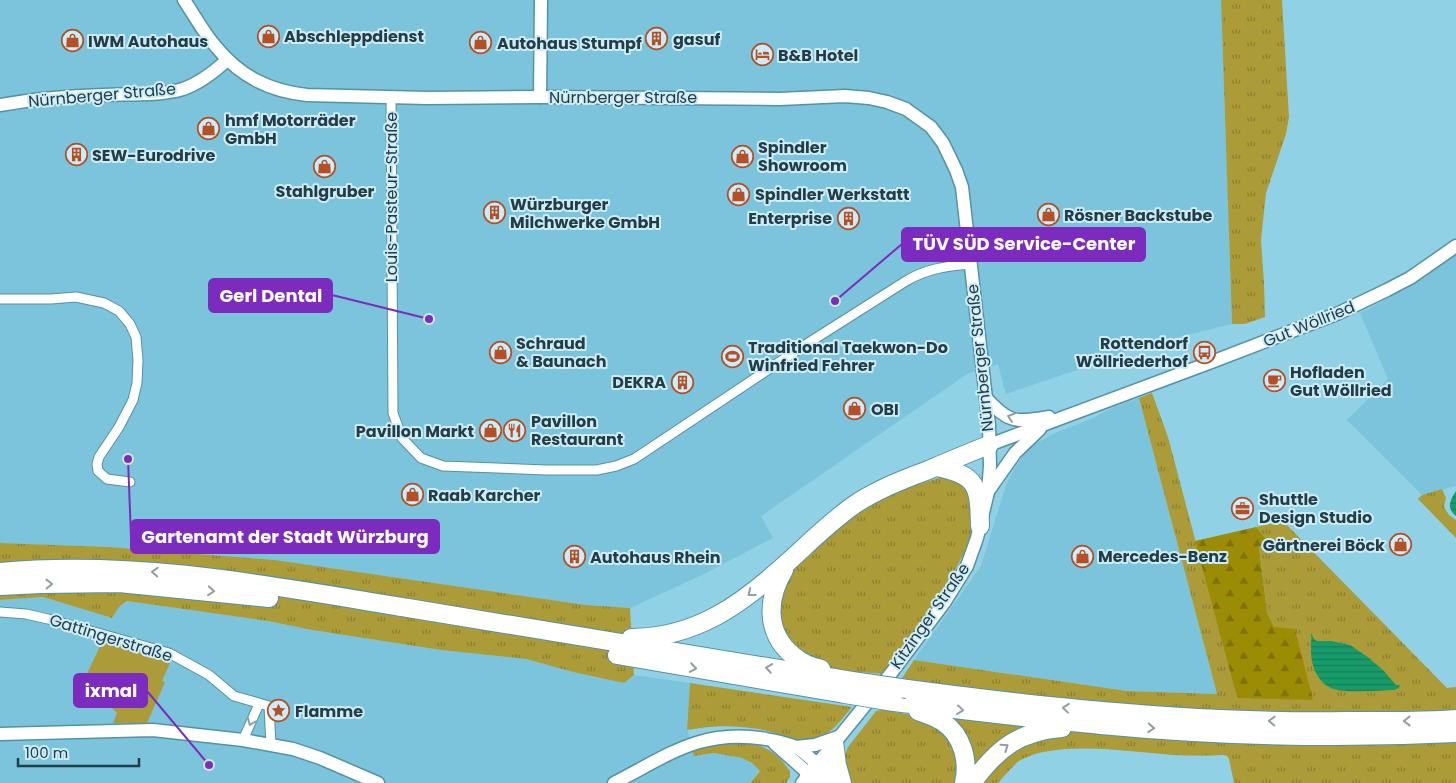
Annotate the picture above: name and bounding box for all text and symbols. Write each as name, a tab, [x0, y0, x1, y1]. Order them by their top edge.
shop icon: Abschleppdienst	[256, 24, 280, 48]
place label: Abschleppdienst	[284, 25, 424, 48]
building icon: gasuf	[645, 27, 669, 51]
place label: gasuf	[673, 28, 720, 51]
shop icon: IWM Autohaus	[60, 29, 84, 53]
place label: IWM Autohaus	[88, 30, 208, 53]
shop icon: Autohaus Stumpf	[469, 31, 493, 55]
place label: Autohaus Stumpf	[497, 32, 642, 55]
hotel icon: B&B Hotel	[750, 43, 774, 67]
place label: B&B Hotel	[778, 44, 858, 67]
street label: Nürnberger Straße	[27, 77, 177, 113]
street label: Nürnberger Straße	[549, 86, 697, 109]
place label: hmf Motorräder GmbH	[225, 109, 356, 150]
street label: Louis-Pasteur-Straße	[380, 112, 403, 282]
shop icon: hmf Motorräder GmbH	[197, 117, 221, 141]
place label: Spindler Showroom	[758, 136, 847, 177]
building icon: SEW-Eurodrive	[64, 143, 88, 167]
place label: SEW-Eurodrive	[92, 144, 216, 167]
shop icon: Spindler Showroom	[730, 144, 754, 168]
shop icon: Stahlgruber	[313, 155, 337, 179]
place label: Stahlgruber	[276, 180, 375, 203]
shop icon: Spindler Werkstatt	[727, 182, 751, 206]
place label: Spindler Werkstatt	[755, 183, 910, 206]
place label: Würzburger Milchwerke GmbH	[510, 193, 660, 234]
building icon: Würzburger Milchwerke GmbH	[482, 201, 506, 225]
shop icon: Rösner Backstube	[1036, 203, 1060, 227]
place label: Rösner Backstube	[1064, 204, 1212, 227]
building icon: Enterprise	[836, 206, 860, 230]
place label: Enterprise	[748, 207, 832, 230]
callout: TÜV SÜD Service-Center	[902, 228, 1145, 261]
text: TÜV SÜD Service-Center	[913, 231, 1136, 256]
callout: Gerl Dental	[209, 279, 332, 312]
text: Gerl Dental	[220, 283, 322, 308]
street label: Nürnberger Straße	[961, 283, 999, 433]
street label: Gut Wöllried	[1260, 295, 1358, 353]
place label: Schraud & Baunach	[516, 332, 606, 373]
place label: Rottendorf Wöllriederhof	[1076, 332, 1188, 373]
place label: Traditional Taekwon-Do Winfried Fehrer	[748, 336, 948, 377]
shop icon: Schraud & Baunach	[488, 340, 512, 364]
bus stop icon: Rottendorf Wöllriederhof	[1192, 340, 1216, 364]
sports icon: Traditional Taekwon-Do Winfried Fehrer	[720, 344, 744, 368]
place label: Hofladen Gut Wöllried	[1290, 361, 1392, 402]
cafe icon: Hofladen Gut Wöllried	[1262, 369, 1286, 393]
building icon: DEKRA	[670, 370, 694, 394]
place label: DEKRA	[612, 371, 666, 394]
shop icon: OBI	[843, 397, 867, 421]
place label: OBI	[871, 398, 899, 421]
place label: Pavillon Restaurant	[531, 410, 623, 451]
one-way arrow	[1007, 413, 1016, 423]
restaurant icon: Pavillon Restaurant	[503, 418, 527, 442]
shop icon: Pavillon Markt	[478, 419, 502, 443]
place label: Pavillon Markt	[356, 420, 474, 443]
shop icon: Raab Karcher	[400, 483, 424, 507]
place label: Raab Karcher	[428, 484, 541, 507]
place label: Shuttle Design Studio	[1259, 488, 1372, 529]
office icon: Shuttle Design Studio	[1231, 496, 1255, 520]
callout: Gartenamt der Stadt Würzburg	[131, 520, 439, 553]
text: Gartenamt der Stadt Würzburg	[141, 524, 429, 549]
shop icon: Gärtnerei Böck	[1389, 533, 1413, 557]
place label: Gärtnerei Böck	[1263, 534, 1385, 557]
shop icon: Mercedes-Benz	[1070, 544, 1094, 568]
building icon: Autohaus Rhein	[562, 545, 586, 569]
place label: Mercedes-Benz	[1098, 545, 1227, 568]
place label: Autohaus Rhein	[590, 546, 721, 569]
street label: Kitzinger Straße	[885, 558, 975, 674]
one-way arrow	[151, 566, 159, 577]
one-way arrow	[45, 578, 53, 589]
one-way arrow	[207, 585, 215, 596]
one-way arrow	[748, 588, 757, 596]
street label: Gattingerstraße	[47, 608, 175, 668]
one-way arrow	[689, 662, 697, 672]
one-way arrow	[765, 663, 774, 673]
callout: ixmal	[74, 674, 147, 707]
text: ixmal	[85, 678, 137, 703]
place icon: Flamme	[267, 699, 291, 723]
place label: Flamme	[295, 700, 363, 723]
one-way arrow	[1061, 702, 1069, 713]
one-way arrow	[956, 704, 964, 715]
one-way arrow	[1267, 716, 1275, 726]
one-way arrow	[1403, 716, 1411, 726]
one-way arrow	[247, 717, 258, 726]
one-way arrow	[1148, 723, 1156, 734]
scale bar	[18, 736, 139, 768]
text: 100 m	[25, 742, 68, 763]
one-way arrow	[999, 744, 1009, 753]

